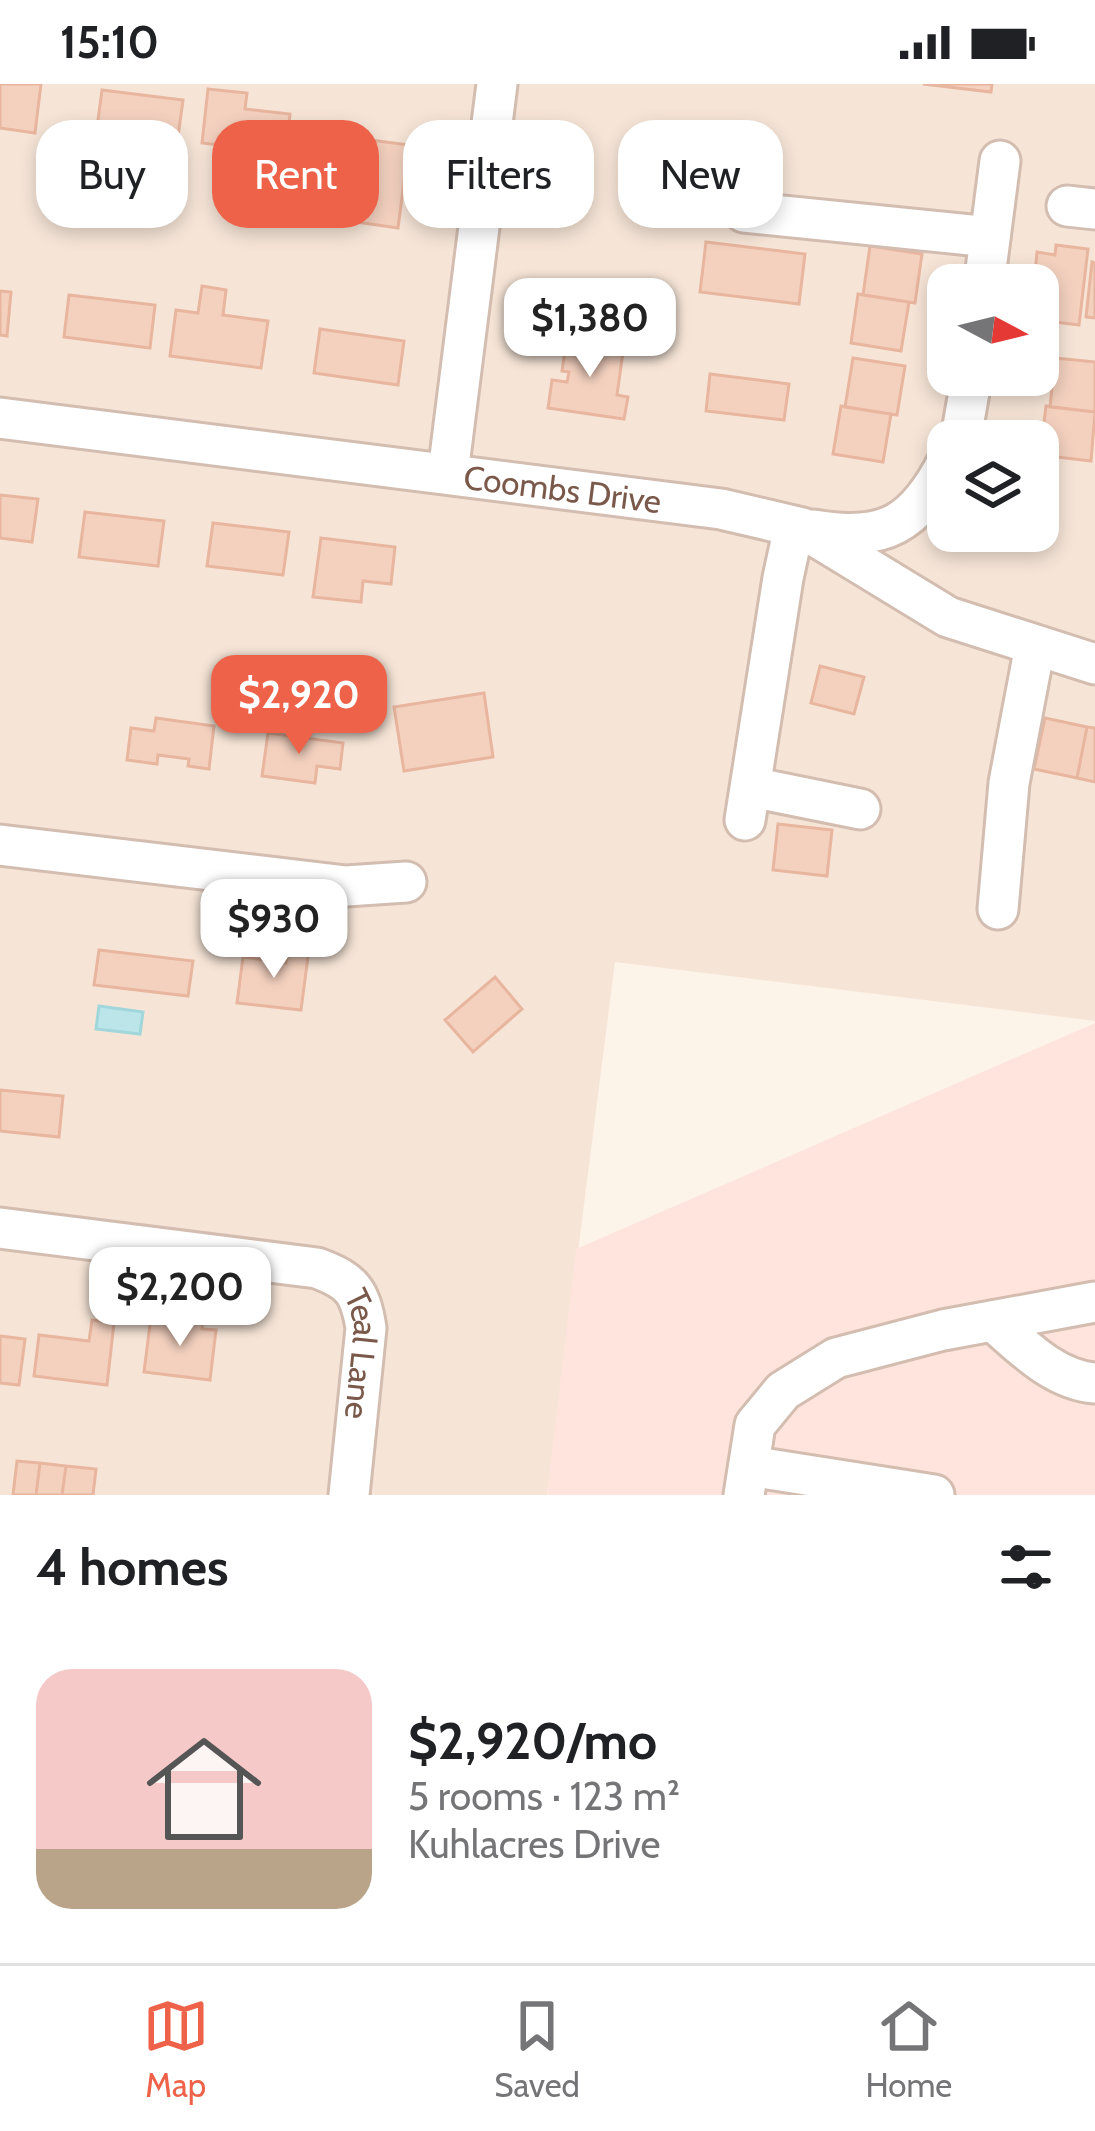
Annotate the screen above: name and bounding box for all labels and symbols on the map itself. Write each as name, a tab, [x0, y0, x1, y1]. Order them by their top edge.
north arrow	[927, 264, 1059, 396]
pin: $1,380	[492, 278, 688, 380]
street label: Coombs Drive	[461, 457, 664, 521]
pin: $2,920	[201, 655, 397, 757]
pin: $930	[203, 879, 345, 981]
pin: $2,200	[82, 1247, 278, 1349]
street label: Teal Lane	[336, 1282, 387, 1421]

